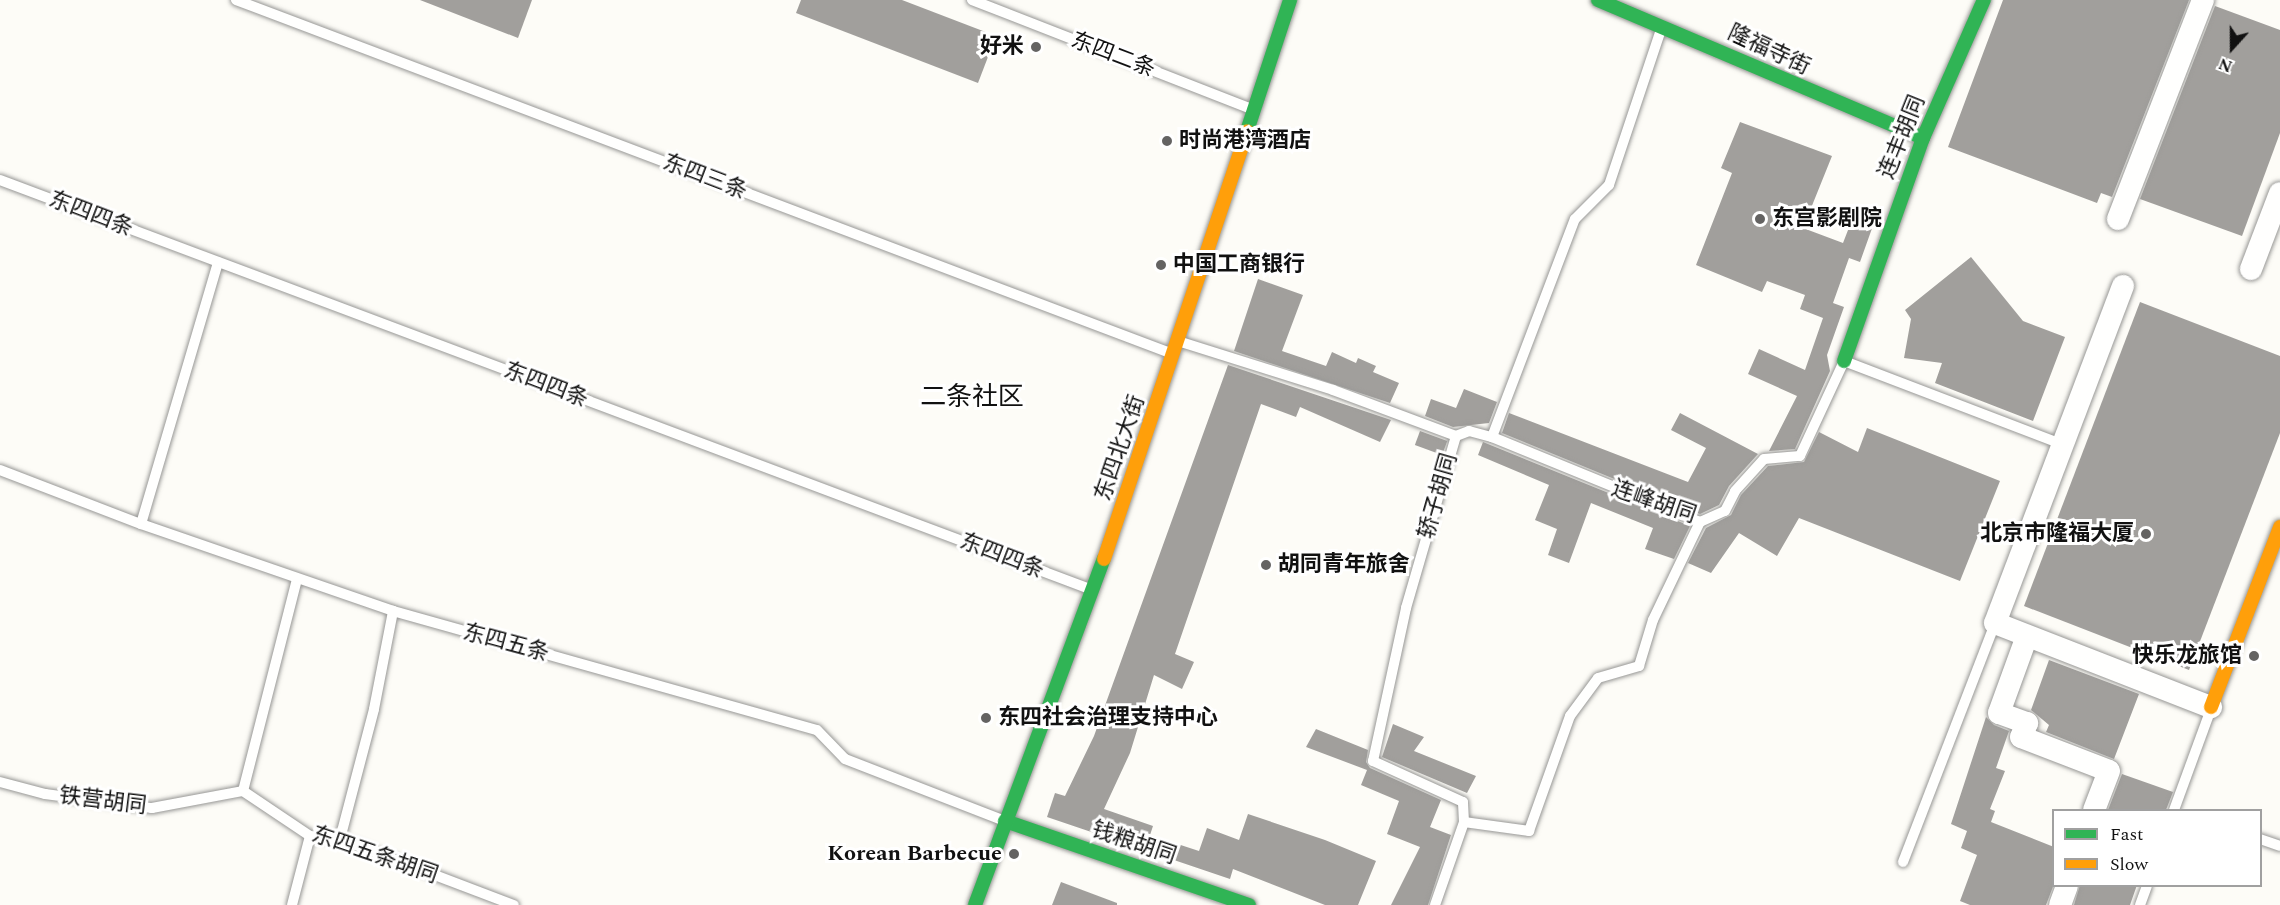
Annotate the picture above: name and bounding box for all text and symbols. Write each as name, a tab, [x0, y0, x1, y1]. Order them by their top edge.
north arrow	[2202, 18, 2262, 78]
street label: 隆福寺街	[1724, 19, 1814, 81]
street label: 东四二条	[1067, 27, 1159, 83]
place label: 好米	[980, 34, 1024, 60]
marker: 好米	[1029, 40, 1043, 54]
text: N	[2215, 51, 2236, 78]
street label: 连丰胡同	[1873, 91, 1931, 183]
place label: 时尚港湾酒店	[1179, 128, 1311, 154]
marker: 时尚港湾酒店	[1160, 134, 1174, 148]
street label: 东四三条	[659, 149, 751, 205]
street label: 东四四条	[45, 186, 137, 242]
place label: 东宫影剧院	[1772, 206, 1882, 232]
marker: 东宫影剧院	[1753, 212, 1767, 226]
place label: 中国工商银行	[1173, 252, 1305, 278]
marker: 中国工商银行	[1154, 258, 1168, 272]
street label: 东四四条	[500, 357, 592, 413]
district label: 二条社区	[920, 382, 1024, 414]
street label: 东四北大街	[1090, 392, 1150, 504]
street label: 轿子胡同	[1413, 450, 1463, 542]
street label: 连峰胡同	[1608, 475, 1700, 529]
place label: 北京市隆福大厦	[1980, 521, 2134, 547]
marker: 北京市隆福大厦	[2139, 527, 2153, 541]
street label: 东四四条	[956, 528, 1048, 584]
place label: 胡同青年旅舍	[1278, 552, 1410, 578]
marker: 胡同青年旅舍	[1259, 558, 1273, 572]
street label: 东四五条	[460, 619, 552, 667]
place label: 快乐龙旅馆	[2132, 643, 2242, 669]
marker: 快乐龙旅馆	[2247, 649, 2261, 663]
place label: 东四社会治理支持中心	[998, 705, 1218, 731]
marker: 东四社会治理支持中心	[979, 711, 993, 725]
street label: 铁营胡同	[58, 783, 148, 819]
legend	[2052, 809, 2262, 887]
street label: 钱粮胡同	[1088, 816, 1180, 870]
street label: 东四五条胡同	[308, 821, 442, 889]
text: Fast	[2110, 821, 2143, 848]
place label: Korean Barbecue	[827, 841, 1002, 867]
marker: Korean Barbecue	[1007, 847, 1021, 861]
text: Slow	[2110, 851, 2148, 878]

